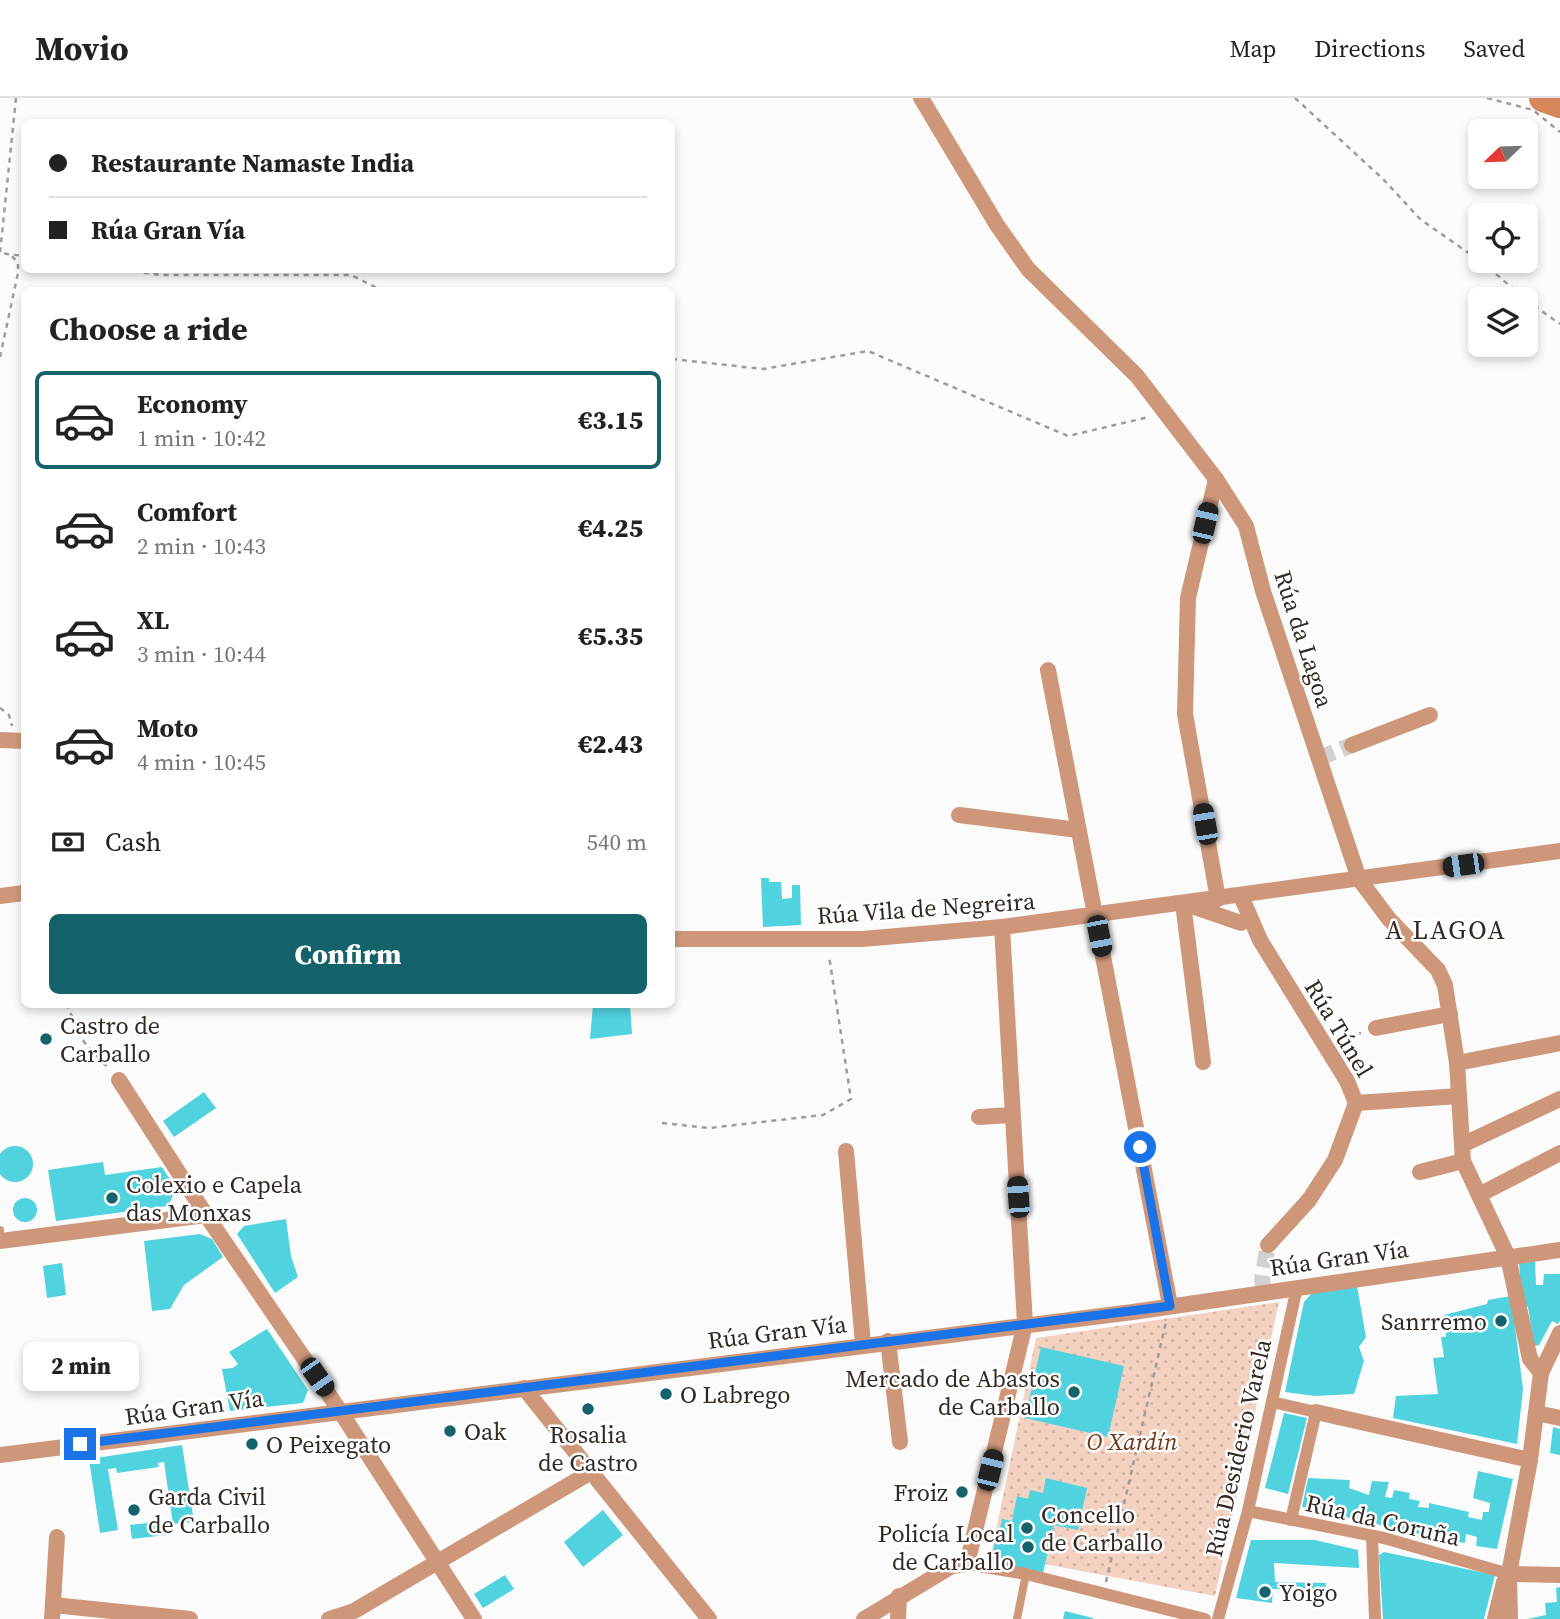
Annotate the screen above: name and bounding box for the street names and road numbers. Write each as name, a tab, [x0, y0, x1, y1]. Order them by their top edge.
street label: Rúa da Lagoa	[1266, 566, 1342, 712]
street label: Rúa Vila de Negreira	[816, 884, 1037, 932]
street label: Rúa Túnel	[1297, 973, 1381, 1083]
street label: Rúa Gran Vía	[1268, 1232, 1411, 1284]
street label: Rúa Gran Vía	[706, 1307, 849, 1357]
street label: Rúa Desiderio Varela	[1197, 1335, 1279, 1560]
street label: Rúa Gran Vía	[123, 1381, 266, 1433]
street label: Rúa da Coruña	[1303, 1486, 1464, 1554]

